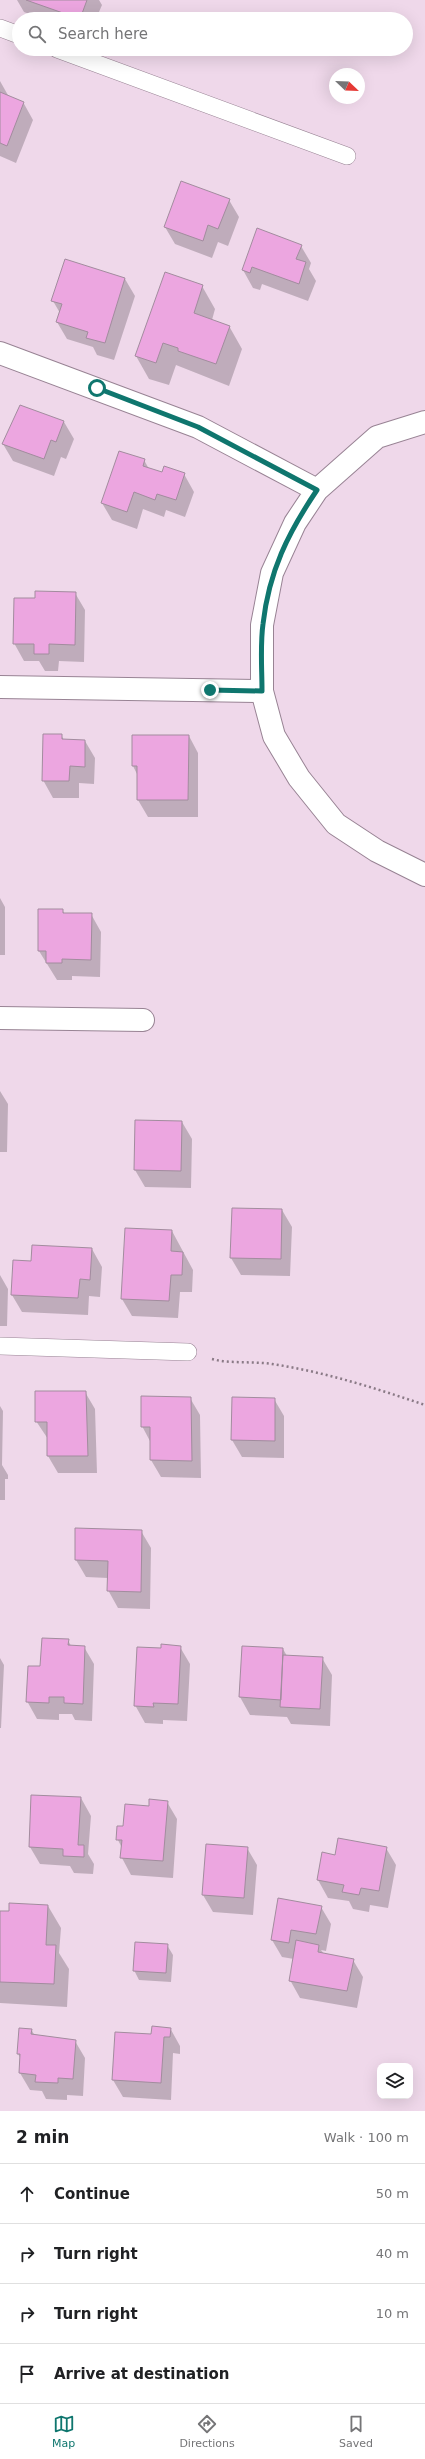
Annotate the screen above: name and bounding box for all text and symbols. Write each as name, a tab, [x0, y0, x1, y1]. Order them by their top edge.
search box	[12, 12, 413, 56]
icon: search	[26, 23, 48, 45]
text: Search here	[58, 25, 148, 43]
north arrow	[329, 68, 365, 104]
route start	[88, 379, 106, 397]
route end	[201, 681, 219, 699]
map controls	[377, 2063, 413, 2099]
button: layers	[377, 2063, 413, 2099]
text: 2 min	[16, 2127, 69, 2147]
text: Walk · 100 m	[324, 2130, 409, 2145]
icon: ahead	[16, 2183, 38, 2205]
text: Continue	[54, 2185, 130, 2203]
text: 50 m	[376, 2186, 409, 2201]
icon: right	[16, 2243, 38, 2265]
text: Turn right	[54, 2245, 138, 2263]
text: 40 m	[376, 2246, 409, 2261]
icon: right	[16, 2303, 38, 2325]
text: Turn right	[54, 2305, 138, 2323]
text: 10 m	[376, 2306, 409, 2321]
icon: arrive	[16, 2363, 38, 2385]
text: Arrive at destination	[54, 2365, 229, 2383]
tab: Map	[52, 2413, 75, 2450]
tab: Directions	[179, 2413, 235, 2450]
tab: Saved	[339, 2413, 373, 2450]

